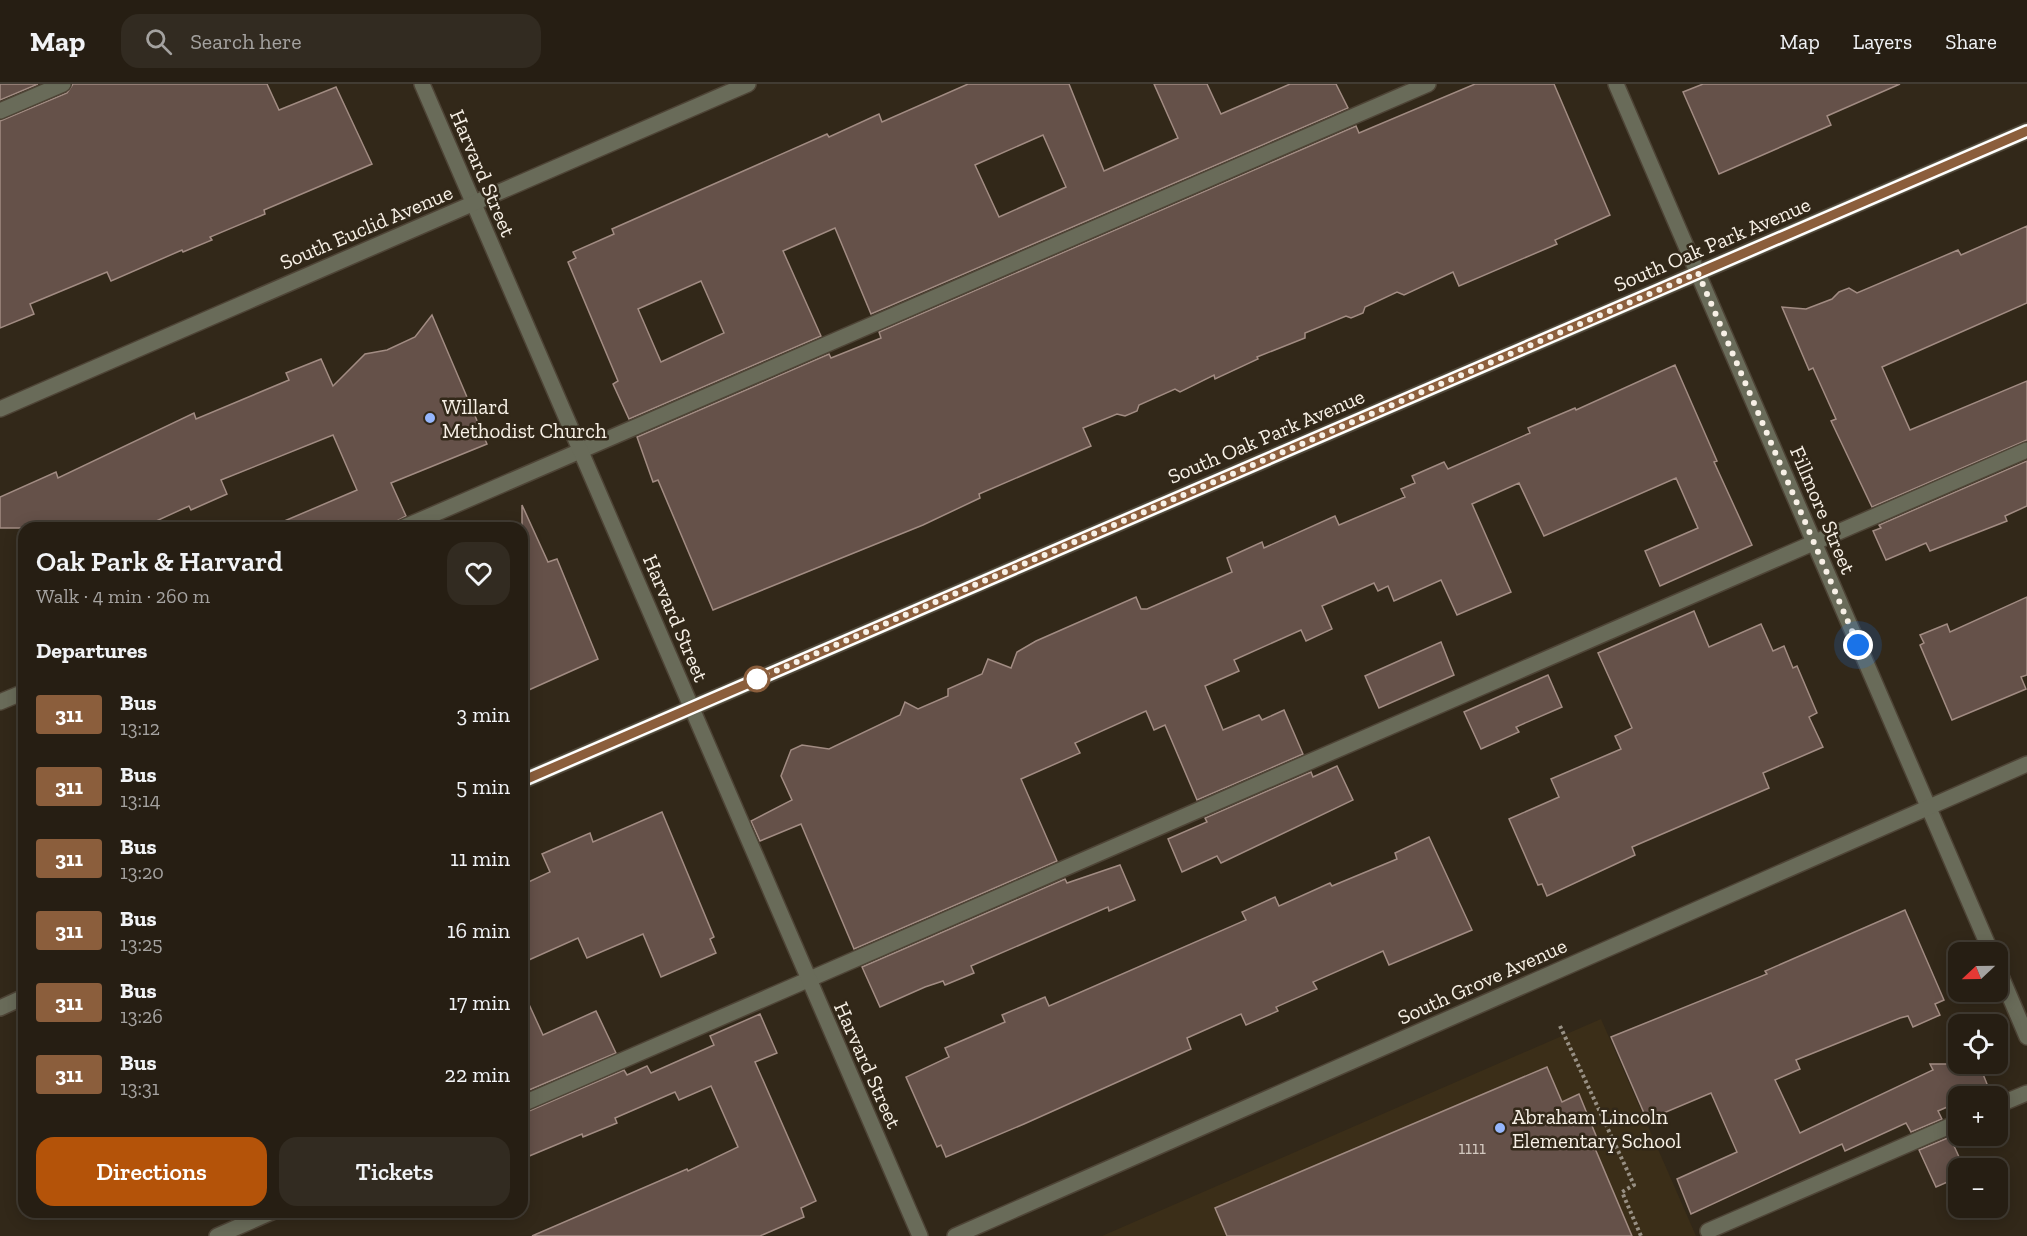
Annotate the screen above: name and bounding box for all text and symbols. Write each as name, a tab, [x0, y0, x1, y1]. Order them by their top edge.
search box	[121, 14, 541, 68]
text: Map	[30, 25, 85, 58]
icon: search	[142, 25, 175, 58]
text: Search here	[190, 28, 302, 55]
text: Map	[1780, 29, 1820, 54]
text: Layers	[1853, 29, 1912, 54]
text: Share	[1945, 29, 1997, 54]
street label: Harvard Street	[445, 106, 521, 241]
street label: South Euclid Avenue	[276, 179, 456, 275]
street label: South Oak Park Avenue	[1610, 191, 1814, 297]
street label: South Oak Park Avenue	[1164, 383, 1368, 489]
place label: Willard Methodist Church	[442, 394, 607, 443]
marker: Willard Methodist Church	[423, 411, 437, 425]
street label: Fillmore Street	[1785, 442, 1861, 578]
button: heart	[447, 542, 510, 605]
text: Oak Park & Harvard	[36, 545, 283, 578]
street label: Harvard Street	[638, 551, 714, 686]
text: Walk · 4 min · 260 m	[36, 584, 210, 608]
your location	[1843, 630, 1873, 660]
text: Departures	[36, 637, 147, 664]
unlabelled marker	[744, 666, 770, 692]
text: Bus	[120, 689, 157, 716]
text: 3 min	[456, 701, 510, 728]
text: 311	[55, 702, 83, 727]
text: 13:12	[120, 716, 160, 740]
text: Bus	[120, 761, 157, 788]
text: 5 min	[456, 773, 510, 800]
text: 311	[55, 774, 83, 799]
text: 13:14	[120, 788, 160, 812]
text: Bus	[120, 833, 157, 860]
text: 11 min	[450, 845, 510, 872]
text: 311	[55, 846, 83, 871]
text: 13:20	[120, 860, 164, 884]
text: Bus	[120, 905, 157, 932]
text: 16 min	[447, 917, 510, 944]
text: 311	[55, 918, 83, 943]
text: 13:25	[120, 932, 163, 956]
street label: South Grove Avenue	[1394, 932, 1571, 1030]
north arrow	[1948, 942, 2008, 1002]
map controls	[1948, 942, 2008, 1218]
text: Bus	[120, 977, 157, 1004]
text: 17 min	[449, 989, 510, 1016]
text: 311	[55, 990, 83, 1015]
street label: Harvard Street	[829, 998, 907, 1132]
text: 13:26	[120, 1004, 163, 1028]
button: locate	[1948, 1014, 2008, 1074]
text: Bus	[120, 1049, 157, 1076]
text: 22 min	[445, 1061, 510, 1088]
text: 311	[55, 1062, 83, 1087]
text: 13:31	[120, 1076, 159, 1100]
button: +	[1948, 1086, 2008, 1146]
place label: Abraham Lincoln Elementary School	[1512, 1104, 1682, 1153]
marker: Abraham Lincoln Elementary School	[1493, 1121, 1507, 1135]
button: Directions	[36, 1137, 267, 1206]
button: Tickets	[279, 1137, 510, 1206]
house number: 1111	[1458, 1137, 1486, 1159]
button: −	[1948, 1158, 2008, 1218]

